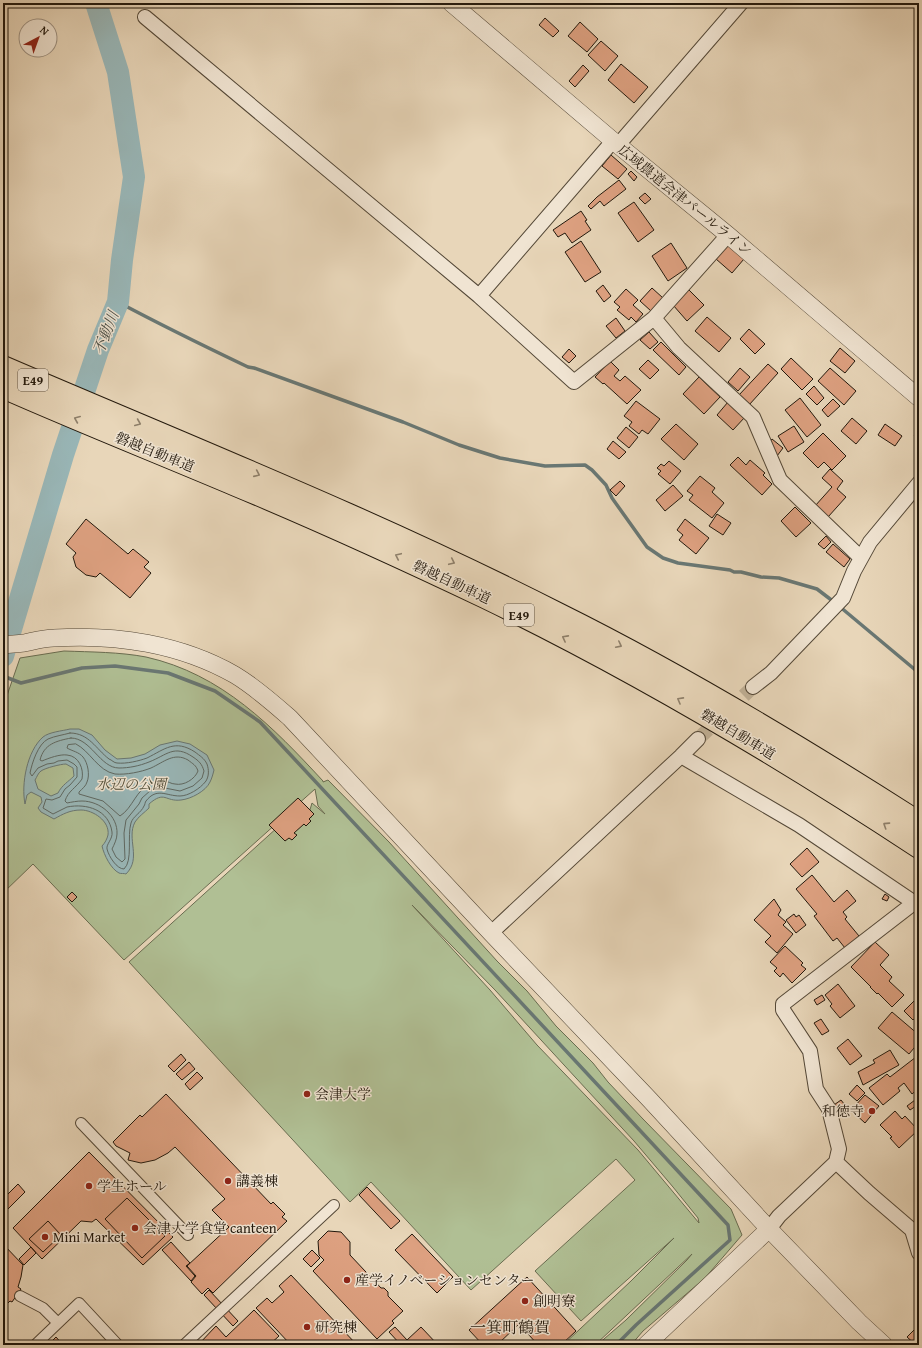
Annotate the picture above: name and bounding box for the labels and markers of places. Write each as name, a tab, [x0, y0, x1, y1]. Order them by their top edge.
place label: 会津大学	[315, 1084, 371, 1104]
marker: 会津大学	[302, 1089, 312, 1099]
place label: 和徳寺	[822, 1101, 864, 1121]
marker: 和徳寺	[867, 1106, 877, 1116]
place label: 講義棟	[236, 1171, 278, 1191]
place label: 学生ホール	[97, 1176, 167, 1196]
marker: 講義棟	[223, 1176, 233, 1186]
marker: 学生ホール	[84, 1181, 94, 1191]
place label: 会津大学食堂 canteen	[143, 1218, 277, 1238]
marker: 会津大学食堂 canteen	[130, 1223, 140, 1233]
place label: Mini Market	[53, 1227, 126, 1247]
marker: Mini Market	[40, 1232, 50, 1242]
place label: 産学イノベーションセンター	[355, 1270, 534, 1290]
marker: 産学イノベーションセンター	[342, 1275, 352, 1285]
place label: 創明寮	[533, 1291, 575, 1311]
marker: 創明寮	[520, 1296, 530, 1306]
place label: 研究棟	[315, 1317, 357, 1337]
marker: 研究棟	[302, 1322, 312, 1332]

